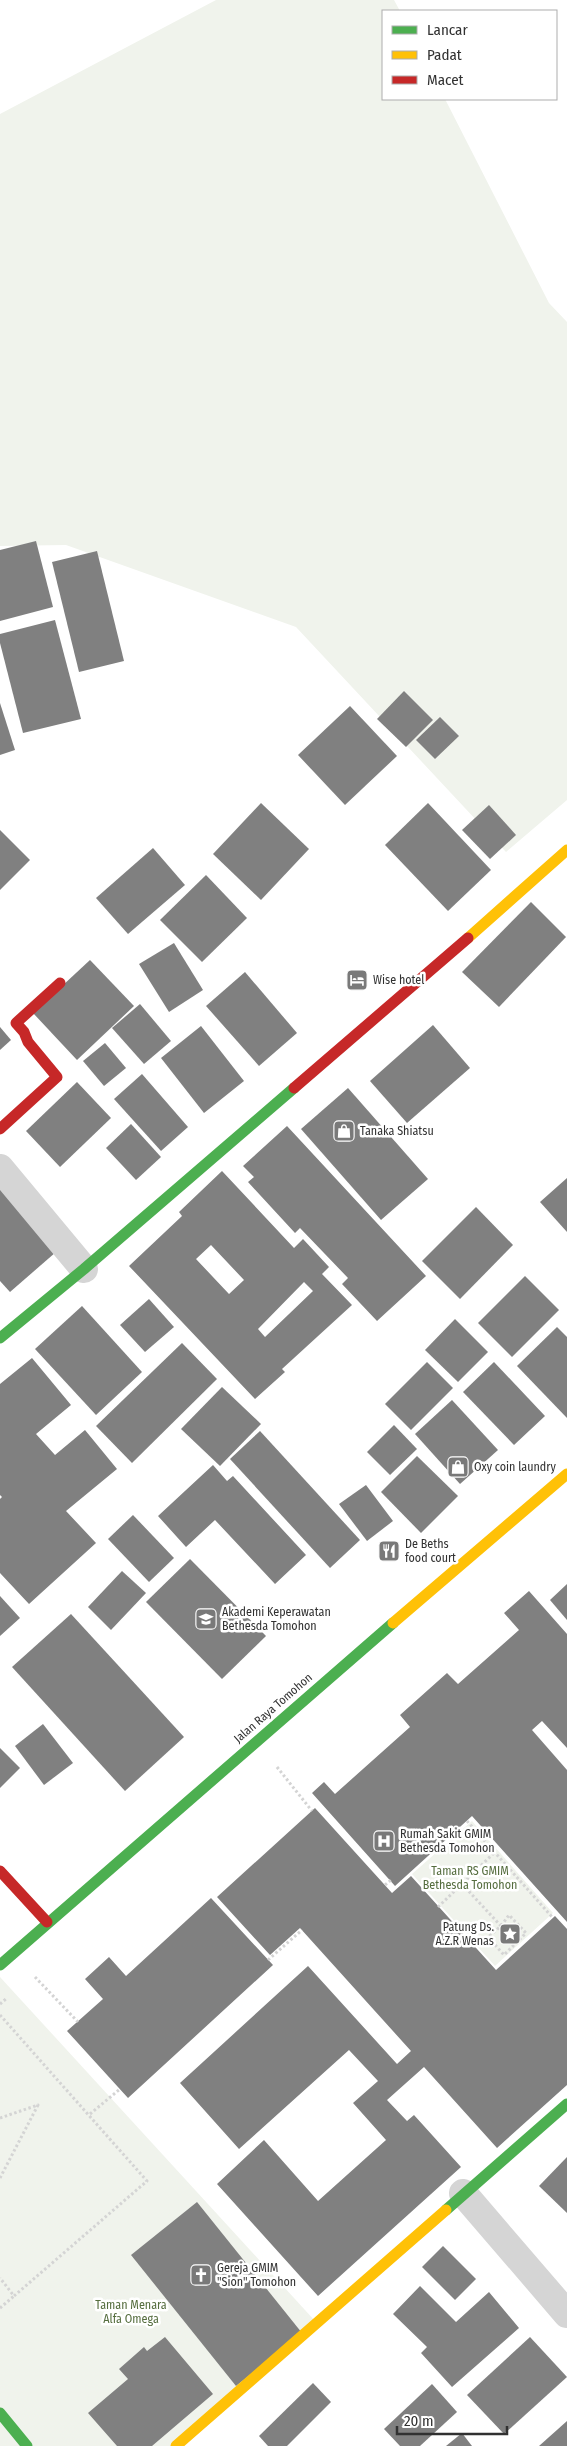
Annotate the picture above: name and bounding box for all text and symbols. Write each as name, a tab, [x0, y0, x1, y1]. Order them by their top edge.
legend	[382, 10, 557, 100]
text: Lancar	[427, 21, 468, 39]
text: Padat	[427, 46, 462, 64]
text: Macet	[427, 71, 464, 89]
hotel icon: Wise hotel	[345, 968, 369, 992]
place label: Wise hotel	[373, 973, 424, 987]
shop icon: Tanaka Shiatsu	[332, 1119, 356, 1143]
place label: Tanaka Shiatsu	[360, 1124, 434, 1138]
shop icon: Oxy coin laundry	[446, 1455, 470, 1479]
place label: Oxy coin laundry	[474, 1460, 556, 1474]
place label: De Beths food court	[405, 1537, 456, 1565]
restaurant icon: De Beths food court	[377, 1539, 401, 1563]
place label: Akademi Keperawatan Bethesda Tomohon	[222, 1605, 331, 1633]
school or university icon: Akademi Keperawatan Bethesda Tomohon	[194, 1607, 218, 1631]
street label: Jalan Raya Tomohon	[231, 1670, 315, 1746]
place label: Rumah Sakit GMIM Bethesda Tomohon	[400, 1827, 495, 1855]
hospital icon: Rumah Sakit GMIM Bethesda Tomohon	[372, 1829, 396, 1853]
park label: Taman RS GMIM Bethesda Tomohon	[423, 1864, 517, 1892]
place label: Patung Ds. A.Z.R Wenas	[435, 1920, 494, 1948]
place icon: Patung Ds. A.Z.R Wenas	[498, 1922, 522, 1946]
place label: Gereja GMIM "Sion" Tomohon	[217, 2261, 296, 2289]
church icon: Gereja GMIM "Sion" Tomohon	[189, 2263, 213, 2287]
park label: Taman Menara Alfa Omega	[95, 2298, 167, 2326]
scale bar	[397, 2404, 507, 2436]
text: 20 m	[404, 2412, 434, 2430]

